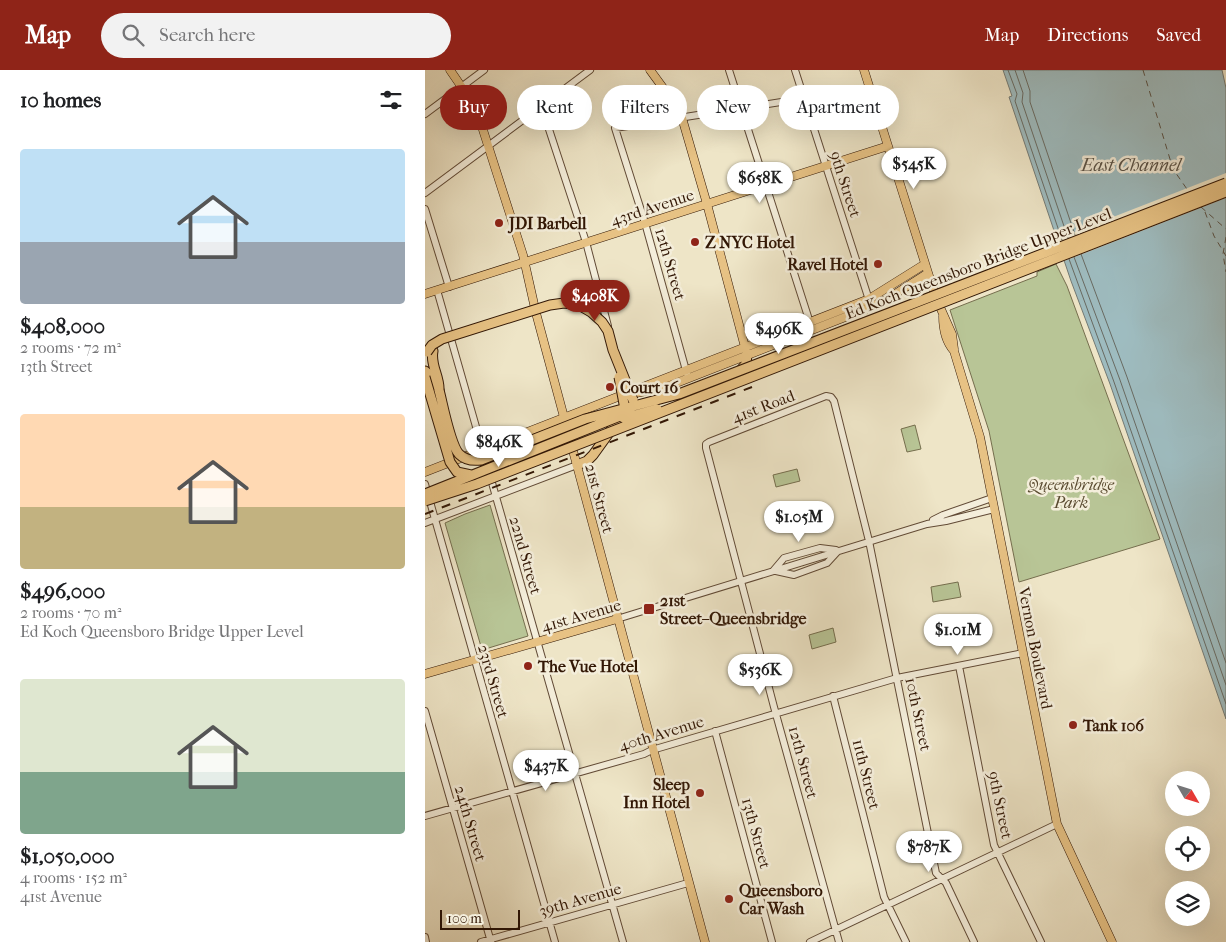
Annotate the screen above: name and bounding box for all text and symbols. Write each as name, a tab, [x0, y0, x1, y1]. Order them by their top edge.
search box	[101, 13, 451, 58]
text: Map	[25, 21, 71, 49]
icon: search	[119, 21, 147, 49]
text: Search here	[159, 24, 255, 46]
text: Map	[985, 25, 1019, 46]
text: Directions	[1047, 25, 1128, 46]
text: Saved	[1156, 25, 1201, 46]
chip: Buy	[440, 85, 507, 130]
chip: Rent	[517, 85, 592, 130]
chip: Filters	[602, 85, 687, 130]
chip: New	[697, 85, 769, 130]
chip: Apartment	[779, 85, 899, 130]
icon: filters	[377, 86, 405, 114]
text: 10 homes	[20, 88, 101, 112]
pin: $545K	[879, 148, 949, 190]
street label: 9th Street	[826, 149, 865, 220]
text: $545K	[892, 154, 936, 173]
water label: East Channel	[1080, 155, 1183, 176]
pin: $658K	[725, 162, 795, 204]
text: $658K	[738, 168, 782, 187]
icon: home	[168, 182, 258, 272]
street label: 43rd Avenue	[608, 185, 696, 230]
street label: Ed Koch Queensboro Bridge Upper Level	[842, 204, 1114, 323]
place label: JDI Barbell	[507, 214, 587, 234]
marker: JDI Barbell	[493, 217, 505, 229]
street label: 12th Street	[651, 226, 690, 303]
place label: Z NYC Hotel	[705, 233, 795, 252]
marker: Z NYC Hotel	[689, 236, 701, 248]
place label: Ravel Hotel	[787, 255, 869, 274]
marker: Ravel Hotel	[872, 258, 884, 270]
pin: $408K	[560, 280, 630, 322]
text: $408K	[572, 286, 618, 305]
pin: $496K	[744, 312, 814, 355]
text: $408,000	[20, 314, 105, 338]
text: $496K	[756, 319, 802, 338]
text: 2 rooms · 72 m²	[20, 338, 121, 357]
text: 13th Street	[20, 357, 93, 376]
place label: Court 16	[620, 378, 678, 397]
marker: Court 16	[604, 381, 616, 393]
street label: 41st Road	[729, 386, 798, 427]
pin: $846K	[464, 426, 534, 468]
text: $846K	[476, 432, 522, 451]
icon: home	[168, 447, 258, 537]
street label: 21st Street	[581, 461, 618, 535]
park label: Queensbridge Park	[1027, 475, 1114, 512]
pin: $1.05M	[758, 500, 840, 543]
text: $1.05M	[775, 507, 823, 526]
street label: 22nd Street	[505, 514, 546, 596]
text: $496,000	[20, 579, 105, 603]
street label: Vernon Boulevard	[1014, 584, 1057, 711]
place label: 21st Street–Queensbridge	[660, 591, 807, 629]
street label: 41st Avenue	[539, 595, 623, 636]
marker: 21st Street–Queensbridge	[642, 602, 656, 616]
text: 2 rooms · 70 m²	[20, 603, 122, 622]
pin: $1.01M	[917, 614, 999, 656]
text: $1.01M	[935, 620, 981, 639]
text: Ed Koch Queensboro Bridge Upper Level	[20, 622, 304, 641]
street label: 23rd Street	[474, 642, 513, 720]
pin: $536K	[725, 654, 795, 696]
place label: The Vue Hotel	[537, 657, 639, 676]
marker: The Vue Hotel	[522, 660, 534, 672]
text: $536K	[739, 660, 781, 679]
street label: 10th Street	[901, 676, 936, 753]
street label: 40th Avenue	[616, 711, 706, 755]
icon: home	[168, 712, 258, 802]
place label: Tank 106	[1082, 716, 1144, 735]
marker: Tank 106	[1067, 719, 1079, 731]
street label: 12th Street	[785, 724, 822, 801]
street label: 11th Street	[849, 737, 884, 812]
pin: $437K	[511, 750, 581, 792]
text: $437K	[524, 756, 568, 775]
street label: 9th Street	[984, 770, 1017, 841]
north arrow	[1165, 771, 1210, 816]
map controls	[1165, 771, 1210, 926]
place label: Sleep Inn Hotel	[623, 775, 691, 812]
street label: 24th Street	[451, 783, 490, 864]
marker: Sleep Inn Hotel	[694, 787, 706, 799]
street label: 13th Street	[738, 796, 775, 871]
button: locate	[1165, 826, 1210, 871]
pin: $787K	[894, 830, 964, 873]
text: $787K	[907, 837, 951, 856]
text: $1,050,000	[20, 844, 115, 868]
text: 4 rooms · 152 m²	[20, 868, 127, 887]
street label: 39th Avenue	[537, 879, 624, 920]
place label: Queensboro Car Wash	[739, 881, 823, 918]
button: layers	[1165, 881, 1210, 926]
text: 41st Avenue	[20, 887, 102, 906]
marker: Queensboro Car Wash	[723, 893, 735, 905]
scale bar	[440, 907, 520, 930]
text: 100 m	[447, 910, 482, 927]

